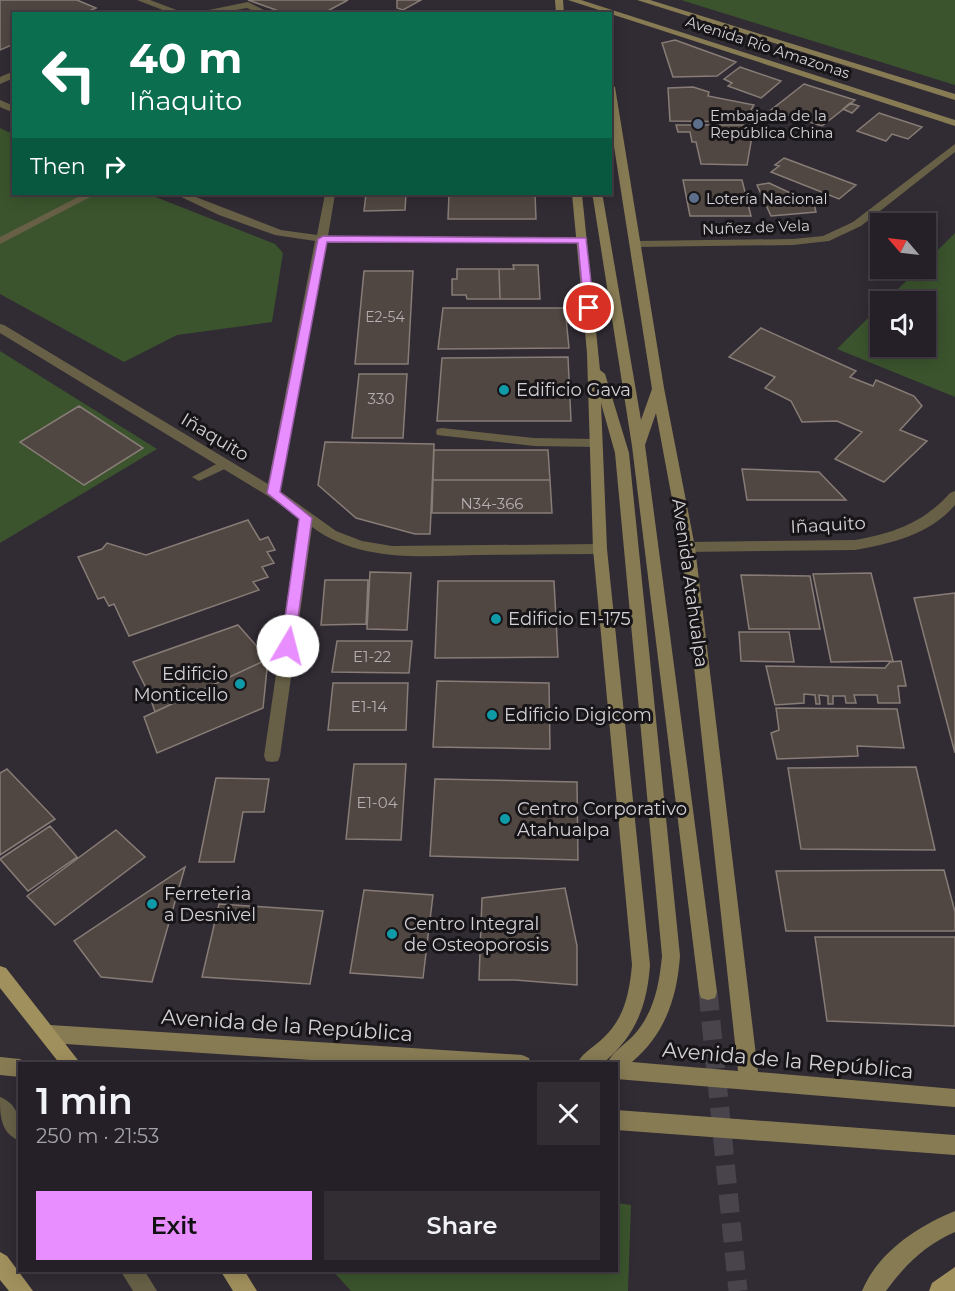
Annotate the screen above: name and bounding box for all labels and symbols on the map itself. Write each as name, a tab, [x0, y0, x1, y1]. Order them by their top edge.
street label: Avenida Río Amazonas	[684, 11, 852, 83]
place label: Embajada de la República China	[710, 106, 833, 142]
marker: Embajada de la República China	[691, 117, 705, 131]
place label: Lotería Nacional	[706, 189, 828, 208]
marker: Lotería Nacional	[687, 191, 701, 205]
north arrow	[870, 213, 936, 279]
street label: Nuñez de Vela	[702, 216, 810, 238]
pin	[563, 282, 614, 333]
house number: E2-54	[365, 308, 406, 326]
place label: Edificio Gava	[516, 379, 631, 401]
marker: Edificio Gava	[497, 383, 511, 397]
house number: 330	[368, 389, 394, 408]
street label: Iñaquito	[177, 408, 253, 466]
house number: N34-366	[461, 494, 523, 513]
street label: Avenida Atahualpa	[667, 497, 713, 669]
street label: Iñaquito	[790, 512, 866, 538]
place label: Edificio E1-175	[508, 608, 631, 630]
marker: Edificio E1-175	[489, 612, 503, 626]
position arrow	[256, 614, 320, 678]
house number: E1-22	[353, 647, 391, 666]
place label: Edificio Monticello	[133, 663, 228, 706]
marker: Edificio Monticello	[233, 677, 247, 691]
house number: E1-14	[351, 697, 387, 716]
place label: Edificio Digicom	[504, 704, 652, 726]
marker: Edificio Digicom	[485, 708, 499, 722]
house number: E1-04	[356, 793, 398, 812]
place label: Centro Corporativo Atahualpa	[517, 798, 687, 841]
marker: Centro Corporativo Atahualpa	[498, 812, 512, 826]
place label: Ferreteria a Desnivel	[164, 883, 256, 926]
marker: Ferreteria a Desnivel	[145, 897, 159, 911]
place label: Centro Integral de Osteoporosis	[404, 913, 549, 956]
marker: Centro Integral de Osteoporosis	[385, 927, 399, 941]
street label: Avenida de la República	[160, 1004, 414, 1046]
street label: Avenida de la República	[661, 1037, 915, 1083]

